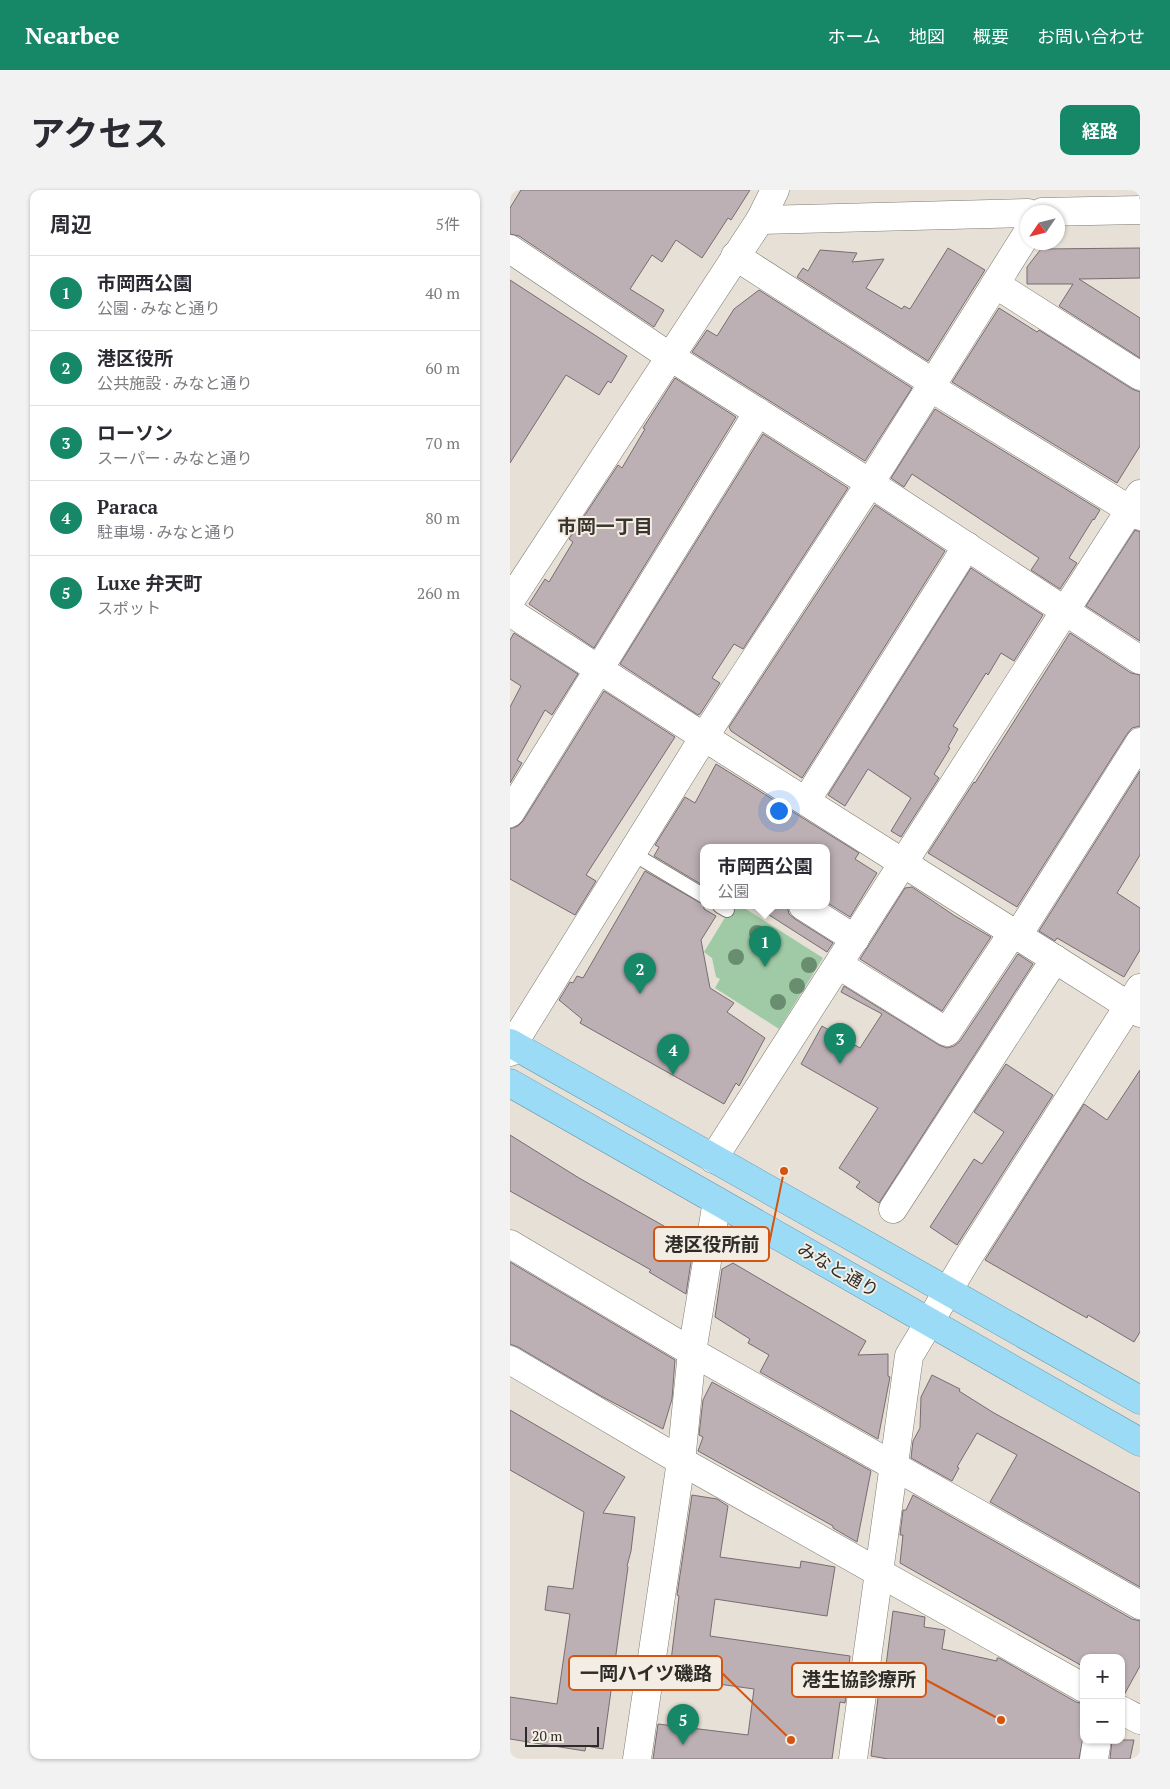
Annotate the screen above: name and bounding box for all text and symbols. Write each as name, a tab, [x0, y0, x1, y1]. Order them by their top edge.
text: Nearbee	[25, 19, 120, 51]
text: ホーム	[828, 24, 881, 48]
text: 地図	[909, 24, 945, 48]
text: 概要	[973, 24, 1009, 48]
text: お問い合わせ	[1037, 24, 1145, 48]
button: 経路	[1060, 105, 1140, 155]
text: アクセス	[30, 110, 168, 156]
north arrow	[1020, 205, 1065, 250]
text: 周辺	[50, 210, 92, 238]
text: 5件	[435, 213, 460, 235]
text: 市岡西公園	[97, 270, 192, 295]
text: 1	[61, 282, 71, 304]
text: 40 m	[425, 282, 460, 304]
text: 公園 · みなと通り	[97, 297, 221, 319]
text: 港区役所	[97, 345, 173, 370]
text: 2	[61, 357, 71, 379]
text: 60 m	[425, 357, 460, 379]
text: 公共施設 · みなと通り	[97, 372, 253, 394]
text: ローソン	[97, 420, 173, 445]
text: 3	[61, 432, 71, 454]
text: 70 m	[425, 432, 460, 454]
text: スーパー · みなと通り	[97, 447, 252, 469]
text: Paraca	[97, 494, 158, 519]
text: 4	[61, 507, 71, 529]
text: 80 m	[425, 507, 460, 529]
district label: 市岡一丁目	[557, 513, 653, 538]
text: 駐車場 · みなと通り	[97, 521, 237, 543]
text: Luxe 弁天町	[97, 570, 203, 595]
text: 5	[61, 582, 71, 604]
text: 260 m	[417, 582, 460, 604]
text: スポット	[97, 597, 161, 619]
your location	[766, 798, 792, 824]
popup	[700, 844, 830, 909]
text: 市岡西公園	[717, 853, 813, 878]
text: 公園	[717, 880, 750, 902]
pin: 1	[749, 926, 781, 967]
pin: 2	[624, 953, 656, 994]
pin: 3	[824, 1023, 856, 1064]
pin: 4	[657, 1034, 689, 1075]
callout: 港区役所前	[654, 1227, 769, 1261]
text: 港区役所前	[664, 1231, 760, 1256]
street label: みなと通り	[794, 1236, 883, 1302]
map controls	[1080, 1654, 1125, 1744]
button: +	[1080, 1654, 1125, 1699]
callout: 一岡ハイツ磯路	[569, 1656, 722, 1690]
text: 一岡ハイツ磯路	[580, 1660, 712, 1685]
callout: 港生協診療所	[792, 1663, 926, 1697]
text: 港生協診療所	[802, 1666, 916, 1691]
button: −	[1080, 1699, 1125, 1744]
pin: 5	[667, 1704, 699, 1745]
scale bar	[525, 1724, 599, 1747]
text: 20 m	[532, 1726, 562, 1745]

